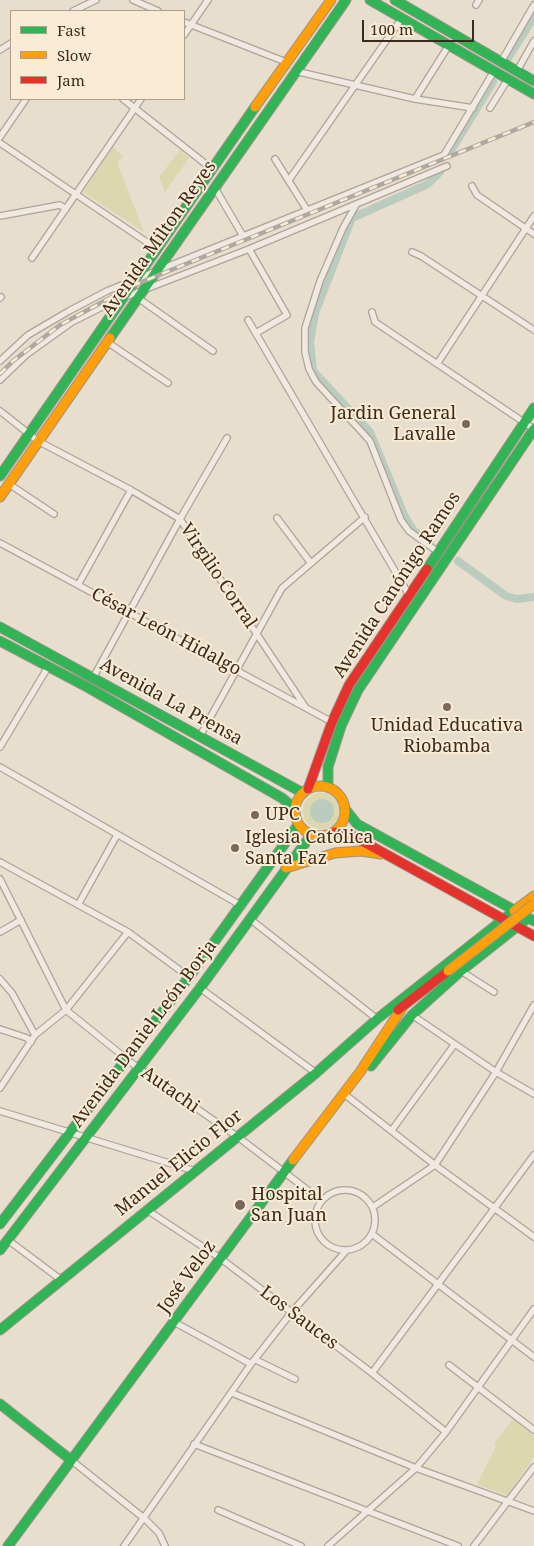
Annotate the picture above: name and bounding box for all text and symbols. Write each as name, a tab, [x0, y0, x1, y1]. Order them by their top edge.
legend	[10, 10, 185, 100]
scale bar	[364, 10, 476, 42]
text: 100 m	[370, 19, 413, 39]
text: Fast	[57, 20, 86, 40]
text: Slow	[57, 45, 91, 65]
text: Jam	[57, 70, 85, 90]
street label: Avenida Milton Reyes	[97, 157, 221, 321]
place label: Jardin General Lavalle	[330, 403, 456, 446]
marker: Jardin General Lavalle	[460, 418, 472, 430]
street label: Avenida Canónigo Ramos	[329, 488, 465, 682]
street label: Virgilio Corral	[175, 519, 261, 633]
street label: César León Hidalgo	[87, 583, 245, 681]
street label: Avenida La Prensa	[96, 654, 246, 750]
marker: Unidad Educativa Riobamba	[441, 701, 453, 713]
place label: Unidad Educativa Riobamba	[371, 715, 523, 758]
place label: UPC	[265, 804, 300, 826]
marker: UPC	[249, 809, 261, 821]
place label: Iglesia Católica Santa Faz	[245, 827, 373, 870]
marker: Iglesia Católica Santa Faz	[229, 842, 241, 854]
street label: Avenida Daniel León Borja	[66, 936, 222, 1132]
street label: Autachi	[137, 1062, 203, 1118]
street label: Manuel Elicio Flor	[111, 1105, 247, 1221]
place label: Hospital San Juan	[251, 1184, 327, 1226]
marker: Hospital San Juan	[233, 1198, 247, 1212]
street label: José Veloz	[153, 1236, 221, 1318]
street label: Los Sauces	[256, 1282, 342, 1354]

